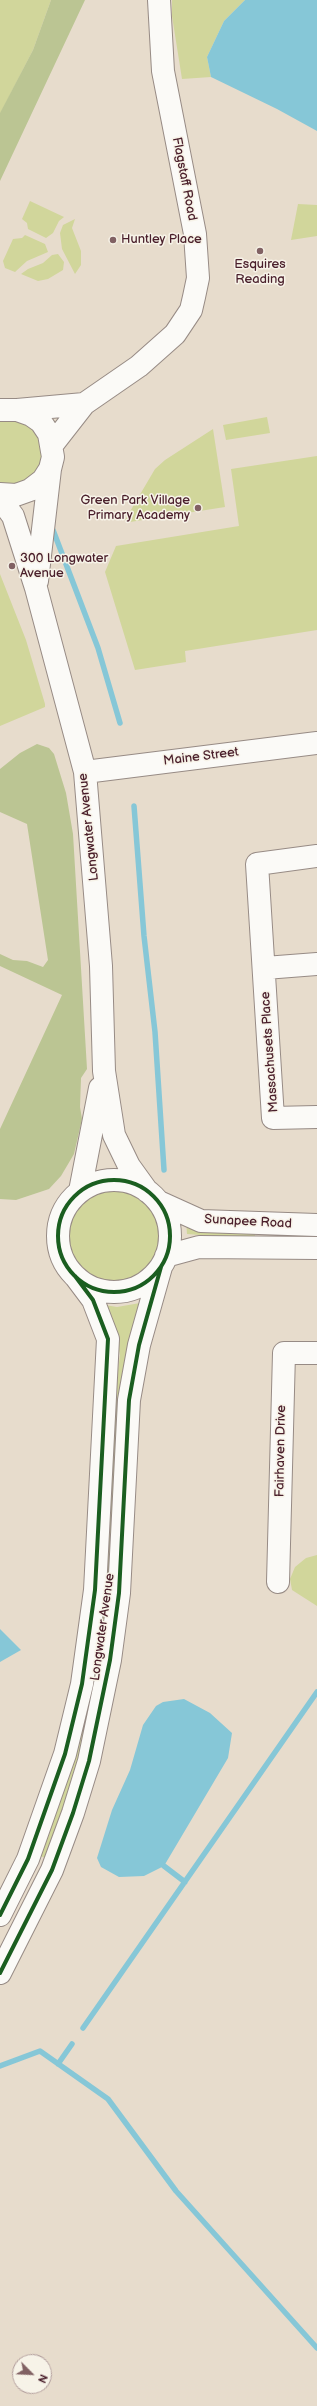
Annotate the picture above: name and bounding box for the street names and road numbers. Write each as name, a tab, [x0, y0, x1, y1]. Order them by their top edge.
street label: Flagstaff Road	[168, 136, 200, 222]
street label: Maine Street	[162, 745, 240, 769]
street label: Longwater Avenue	[76, 772, 102, 882]
street label: Massachusets Place	[258, 991, 282, 1113]
street label: Sunapee Road	[204, 1212, 292, 1232]
street label: Fairhaven Drive	[272, 1405, 290, 1497]
street label: Longwater Avenue	[88, 1572, 118, 1682]

